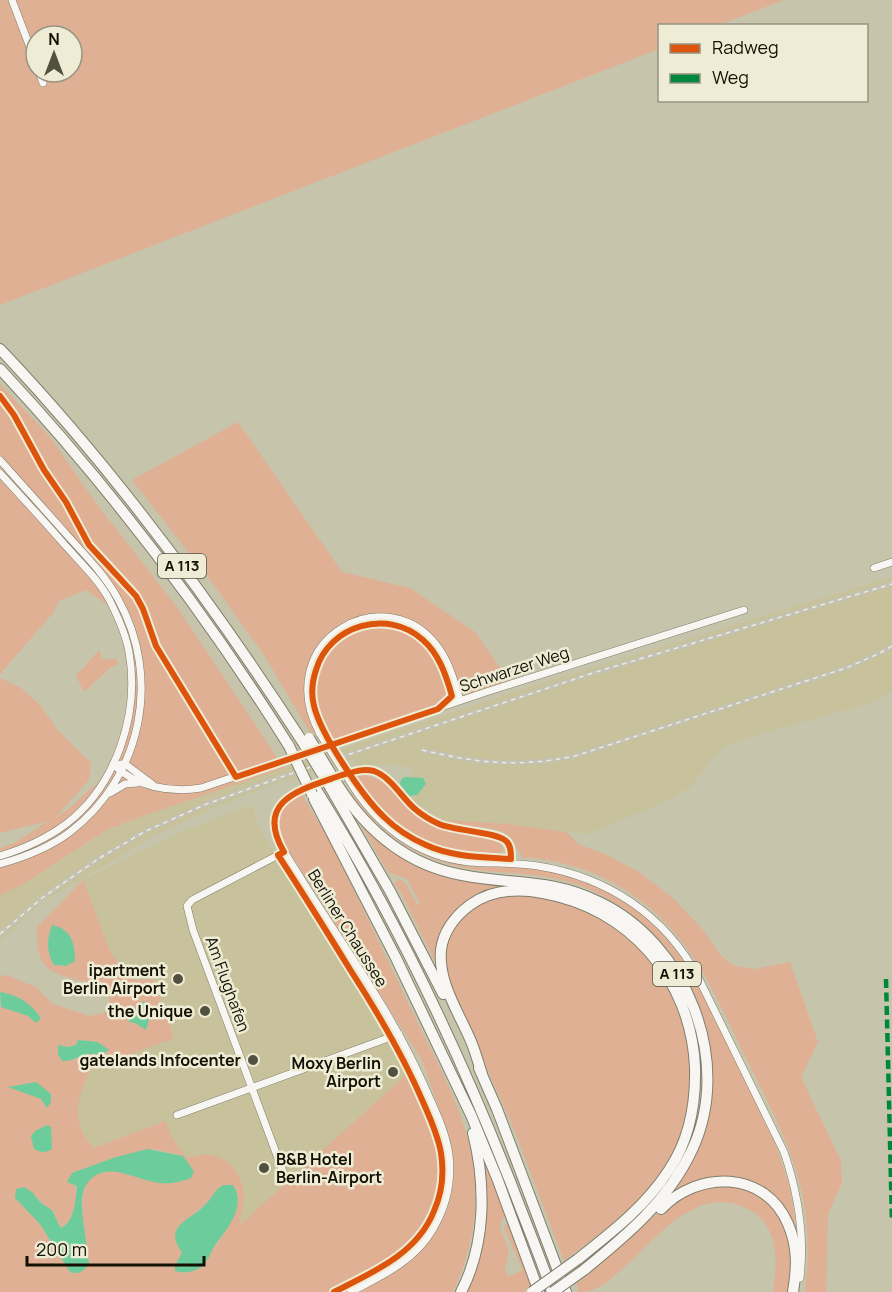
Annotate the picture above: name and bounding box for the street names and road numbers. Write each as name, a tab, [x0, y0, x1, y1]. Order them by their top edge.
road number: A 113	[158, 554, 206, 578]
street label: Schwarzer Weg	[457, 641, 571, 697]
street label: Berliner Chaussee	[303, 865, 393, 991]
street label: Am Flughafen	[201, 933, 255, 1035]
road number: A 113	[653, 962, 701, 986]

